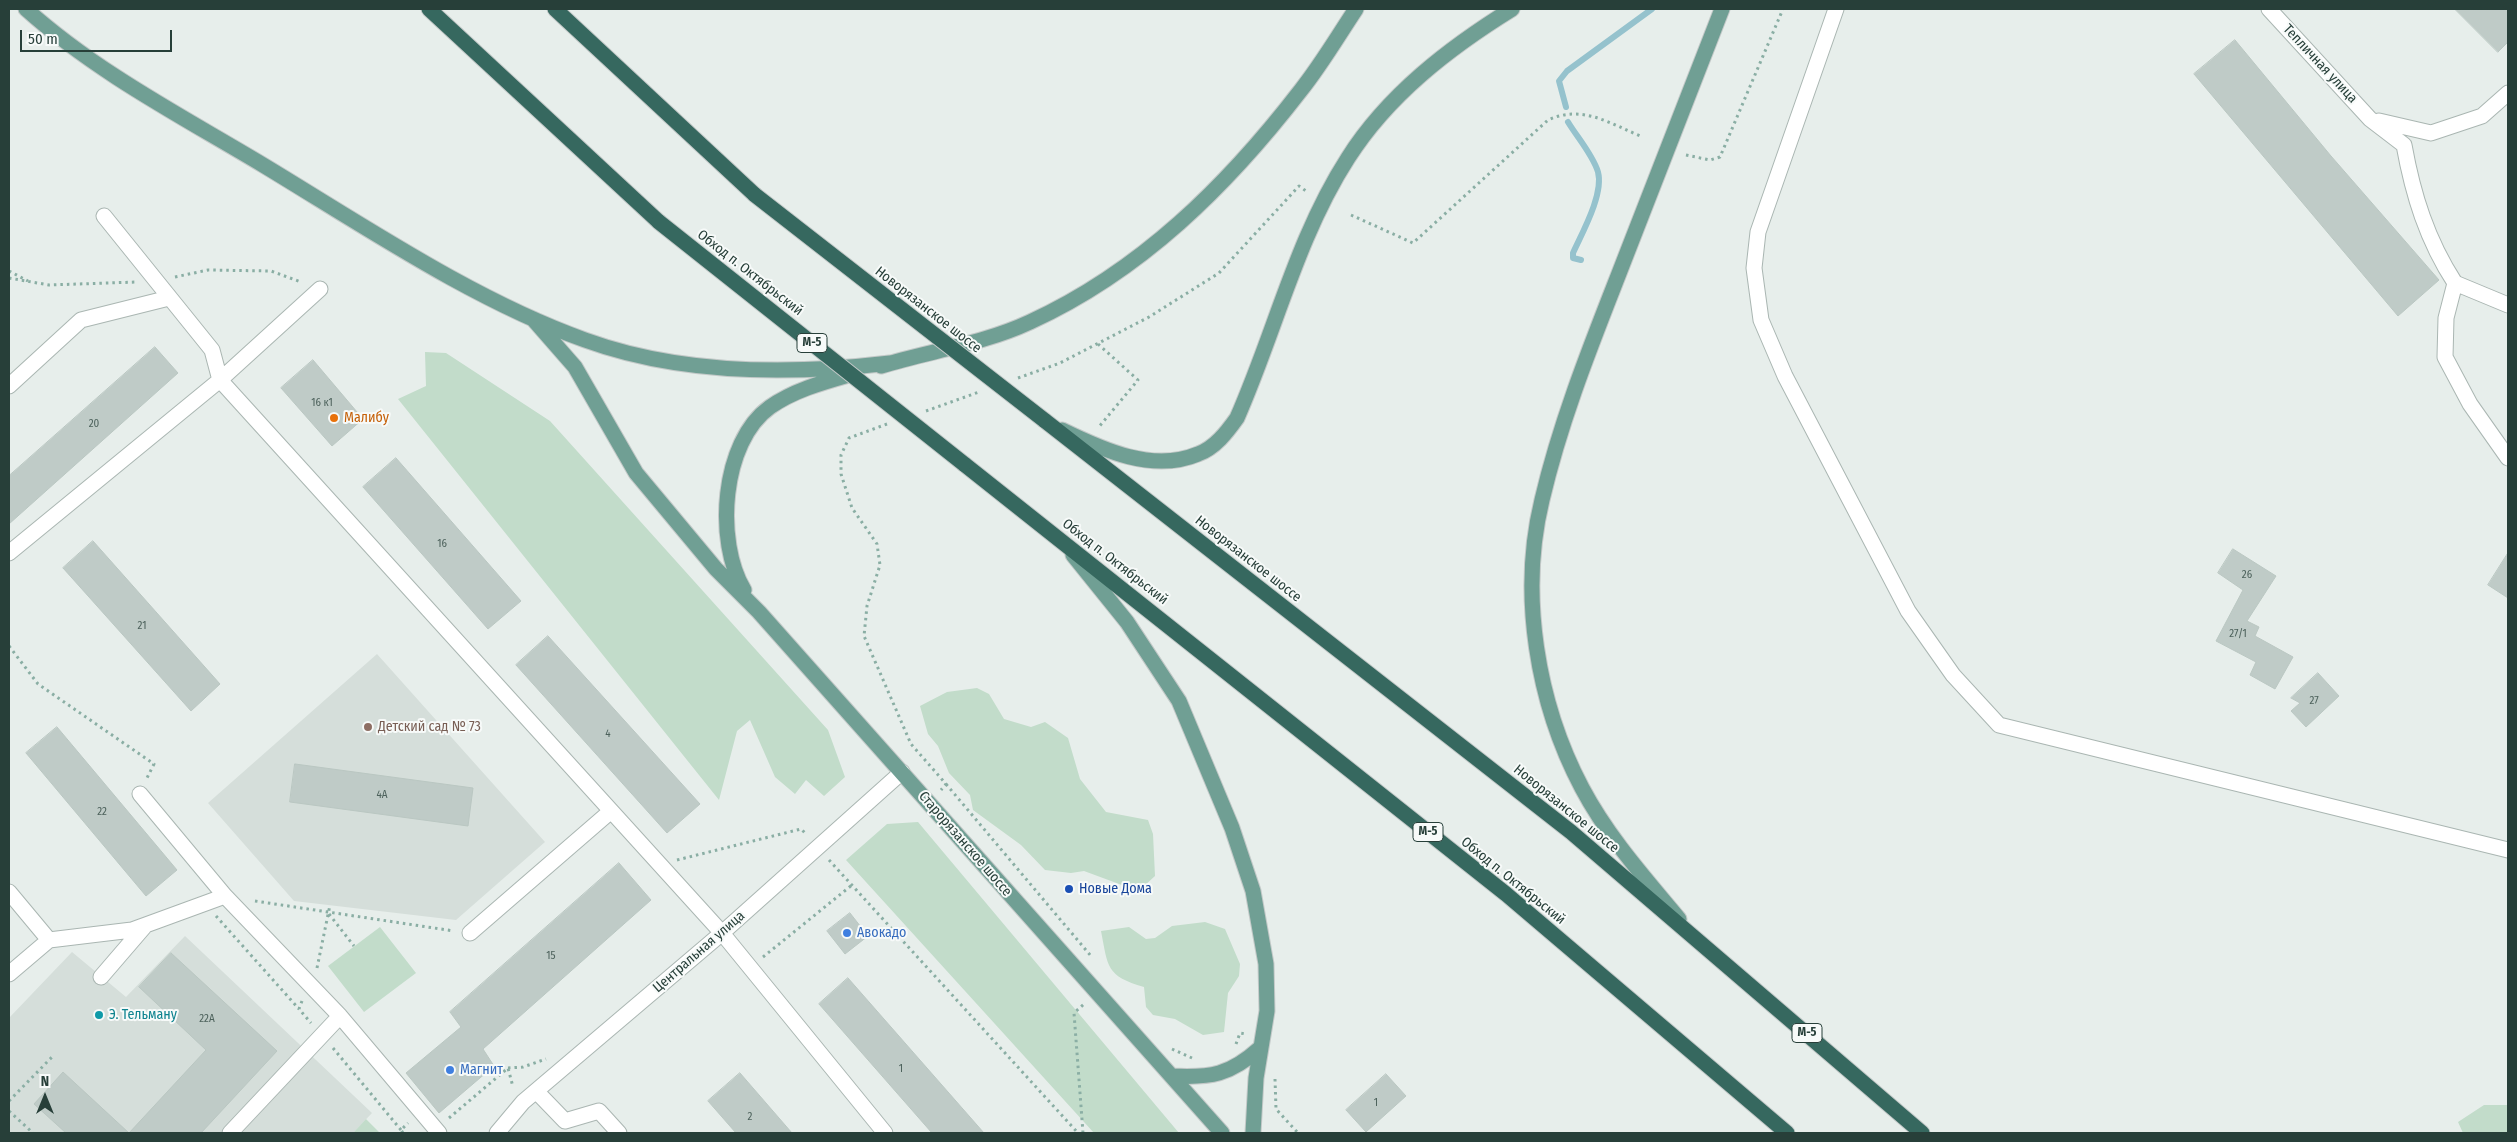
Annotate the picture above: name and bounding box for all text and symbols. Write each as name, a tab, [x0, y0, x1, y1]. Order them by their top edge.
scale bar	[22, 20, 175, 52]
street label: Тепличная улица	[2279, 21, 2361, 107]
text: 50 m	[28, 30, 58, 48]
street label: Обход п. Октябрьский	[694, 226, 806, 320]
street label: Новорязанское шоссе	[871, 263, 985, 357]
road number: М-5	[797, 333, 827, 352]
house number: 16 к1	[311, 396, 333, 410]
place label: Малибу	[344, 410, 389, 426]
marker: Малибу	[328, 412, 340, 424]
house number: 20	[89, 417, 99, 431]
street label: Новорязанское шоссе	[1191, 512, 1305, 606]
street label: Обход п. Октябрьский	[1059, 515, 1171, 609]
house number: 16	[437, 537, 447, 551]
house number: 26	[2242, 568, 2252, 582]
house number: 21	[138, 619, 146, 633]
house number: 27/1	[2229, 627, 2247, 641]
house number: 27	[2309, 694, 2319, 708]
place label: Детский сад № 73	[378, 719, 481, 735]
marker: Детский сад № 73	[362, 721, 374, 733]
house number: 4	[605, 727, 611, 741]
street label: Новорязанское шоссе	[1510, 761, 1622, 857]
house number: 4А	[376, 788, 388, 802]
street label: Старорязанское шоссе	[915, 788, 1015, 900]
house number: 22	[97, 805, 107, 819]
road number: М-5	[1413, 822, 1443, 842]
street label: Обход п. Октябрьский	[1457, 834, 1569, 928]
place label: Новые Дома	[1079, 881, 1152, 897]
marker: Новые Дома	[1063, 883, 1075, 895]
street label: Центральная улица	[650, 908, 748, 996]
place label: Авокадо	[857, 925, 906, 941]
marker: Авокадо	[841, 927, 853, 939]
house number: 15	[546, 949, 556, 963]
place label: Э. Тельману	[109, 1007, 177, 1023]
marker: Э. Тельману	[93, 1009, 105, 1021]
house number: 22А	[199, 1012, 215, 1026]
road number: М-5	[1792, 1024, 1822, 1042]
place label: Магнит	[460, 1062, 503, 1078]
house number: 1	[899, 1062, 903, 1076]
marker: Магнит	[444, 1064, 456, 1076]
north arrow	[20, 1072, 70, 1122]
text: N	[41, 1073, 49, 1090]
house number: 1	[1374, 1096, 1378, 1110]
house number: 2	[748, 1110, 752, 1124]

